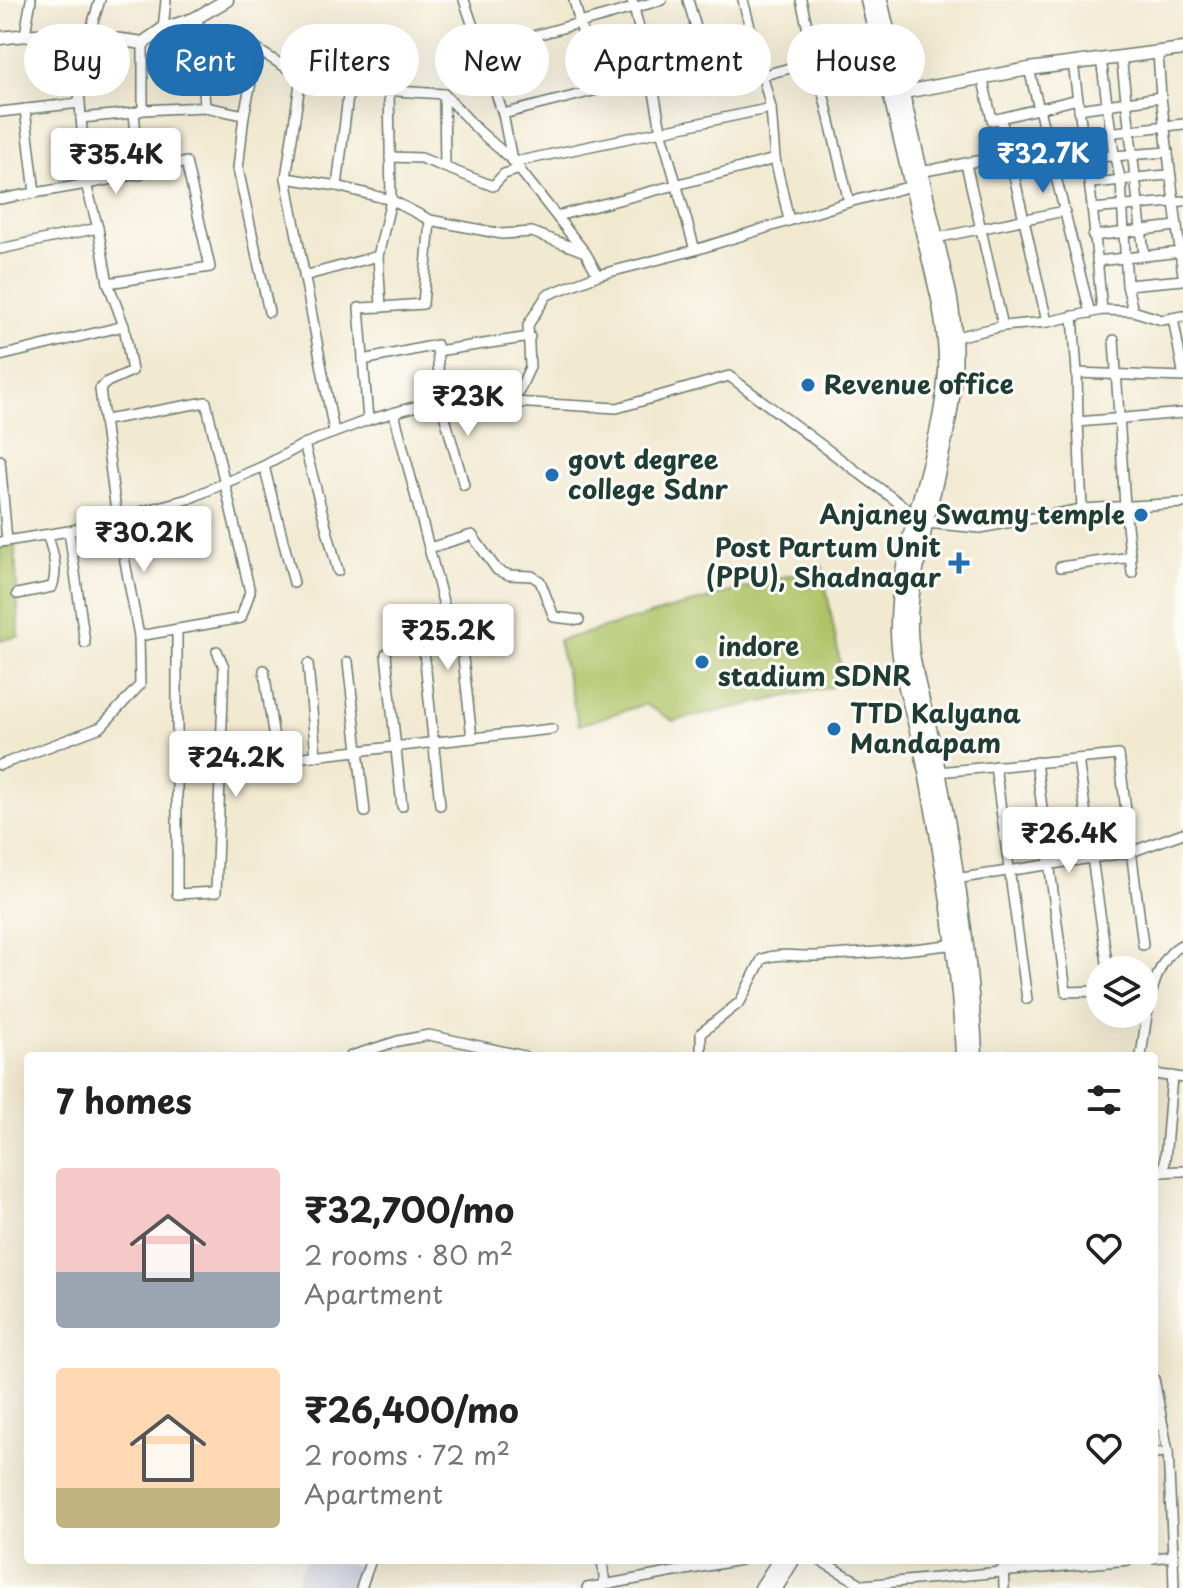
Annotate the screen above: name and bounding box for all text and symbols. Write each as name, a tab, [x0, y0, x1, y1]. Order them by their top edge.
chip: Buy	[24, 24, 130, 96]
chip: Rent	[146, 24, 264, 96]
chip: Filters	[280, 24, 419, 96]
chip: New	[435, 24, 549, 96]
chip: Apartment	[565, 24, 771, 96]
chip: House	[787, 24, 925, 96]
pin: ₹32.7K	[978, 127, 1108, 195]
pin: ₹35.4K	[51, 128, 181, 196]
text: ₹32.7K	[996, 133, 1090, 172]
text: ₹35.4K	[69, 134, 163, 173]
place label: Revenue office	[824, 364, 1014, 403]
pin: ₹23K	[421, 370, 515, 438]
text: ₹23K	[432, 376, 504, 415]
marker: Revenue office	[799, 376, 817, 394]
place label: govt degree college Sdnr	[568, 439, 729, 508]
marker: govt degree college Sdnr	[543, 466, 561, 484]
place label: Anjaney Swamy temple	[820, 494, 1125, 533]
pin: ₹30.2K	[79, 506, 209, 574]
marker: Anjaney Swamy temple	[1132, 506, 1150, 524]
text: ₹30.2K	[94, 512, 194, 551]
place label: Post Partum Unit (PPU), Shadnagar	[706, 527, 942, 596]
marker: Post Partum Unit (PPU), Shadnagar	[948, 552, 970, 574]
pin: ₹25.2K	[383, 604, 513, 672]
text: ₹25.2K	[401, 610, 495, 649]
place label: indore stadium SDNR	[718, 626, 911, 695]
marker: indore stadium SDNR	[693, 653, 711, 671]
place label: TTD Kalyana Mandapam	[850, 693, 1021, 762]
marker: TTD Kalyana Mandapam	[825, 720, 843, 738]
pin: ₹24.2K	[171, 731, 301, 799]
text: ₹24.2K	[187, 737, 285, 776]
pin: ₹26.4K	[1004, 807, 1134, 875]
text: ₹26.4K	[1020, 813, 1118, 852]
map controls	[1086, 956, 1158, 1028]
button: layers	[1086, 956, 1158, 1028]
text: 7 homes	[56, 1074, 192, 1126]
icon: filters	[1082, 1078, 1126, 1122]
text: ₹32,700/mo	[304, 1183, 514, 1235]
icon: home	[120, 1200, 216, 1296]
icon: heart	[1082, 1226, 1126, 1270]
text: 2 rooms · 80 m²	[304, 1235, 513, 1274]
text: Apartment	[304, 1274, 443, 1313]
text: ₹26,400/mo	[304, 1383, 519, 1435]
icon: home	[120, 1400, 216, 1496]
icon: heart	[1082, 1426, 1126, 1470]
text: 2 rooms · 72 m²	[304, 1435, 510, 1474]
text: Apartment	[304, 1474, 443, 1513]

